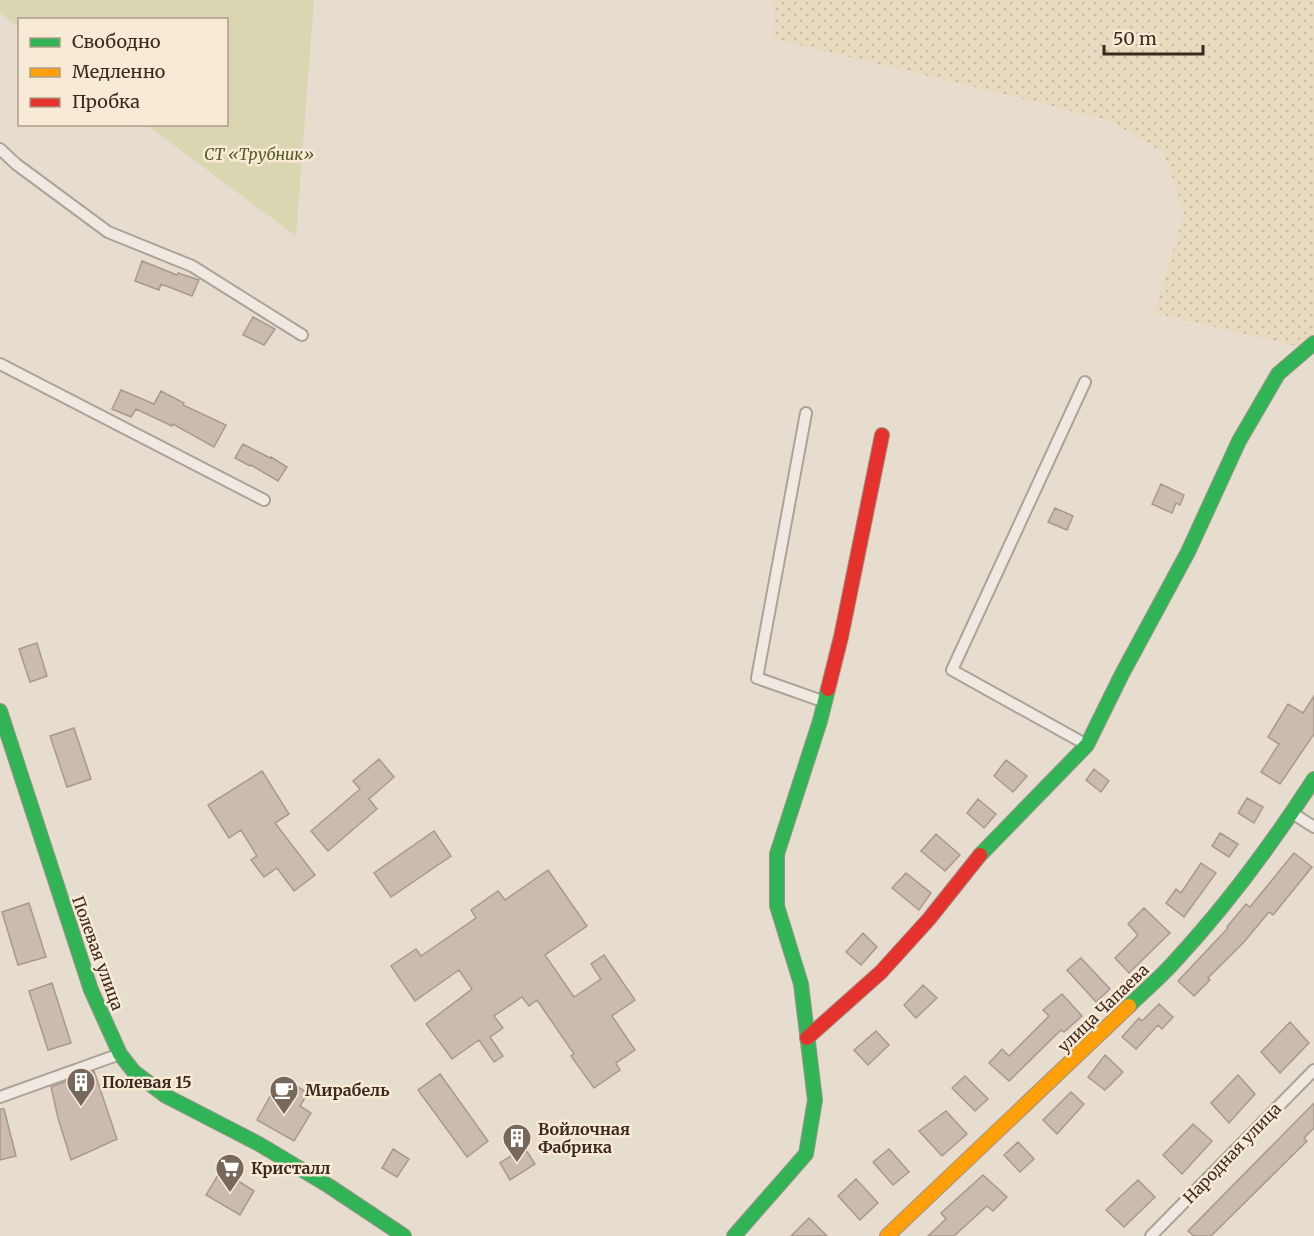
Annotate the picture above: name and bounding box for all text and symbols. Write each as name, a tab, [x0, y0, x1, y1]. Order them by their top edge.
legend	[18, 18, 228, 126]
scale bar	[1104, 18, 1203, 56]
text: 50 m	[1113, 27, 1157, 50]
text: Свободно	[72, 30, 160, 53]
text: Медленно	[72, 60, 165, 83]
text: Пробка	[72, 90, 140, 113]
park label: СТ «Трубник»	[204, 144, 314, 164]
street label: Полевая улица	[68, 893, 128, 1013]
street label: улица Чапаева	[1053, 959, 1153, 1056]
building icon: Полевая 15	[65, 1066, 97, 1108]
place label: Полевая 15	[102, 1072, 192, 1092]
cafe icon: Мирабель	[268, 1074, 300, 1116]
place label: Мирабель	[305, 1080, 389, 1100]
street label: Народная улица	[1179, 1098, 1285, 1208]
place label: Войлочная Фабрика	[538, 1119, 630, 1157]
building icon: Войлочная Фабрика	[501, 1122, 533, 1164]
supermarket icon: Кристалл	[214, 1152, 246, 1194]
place label: Кристалл	[251, 1158, 331, 1178]

